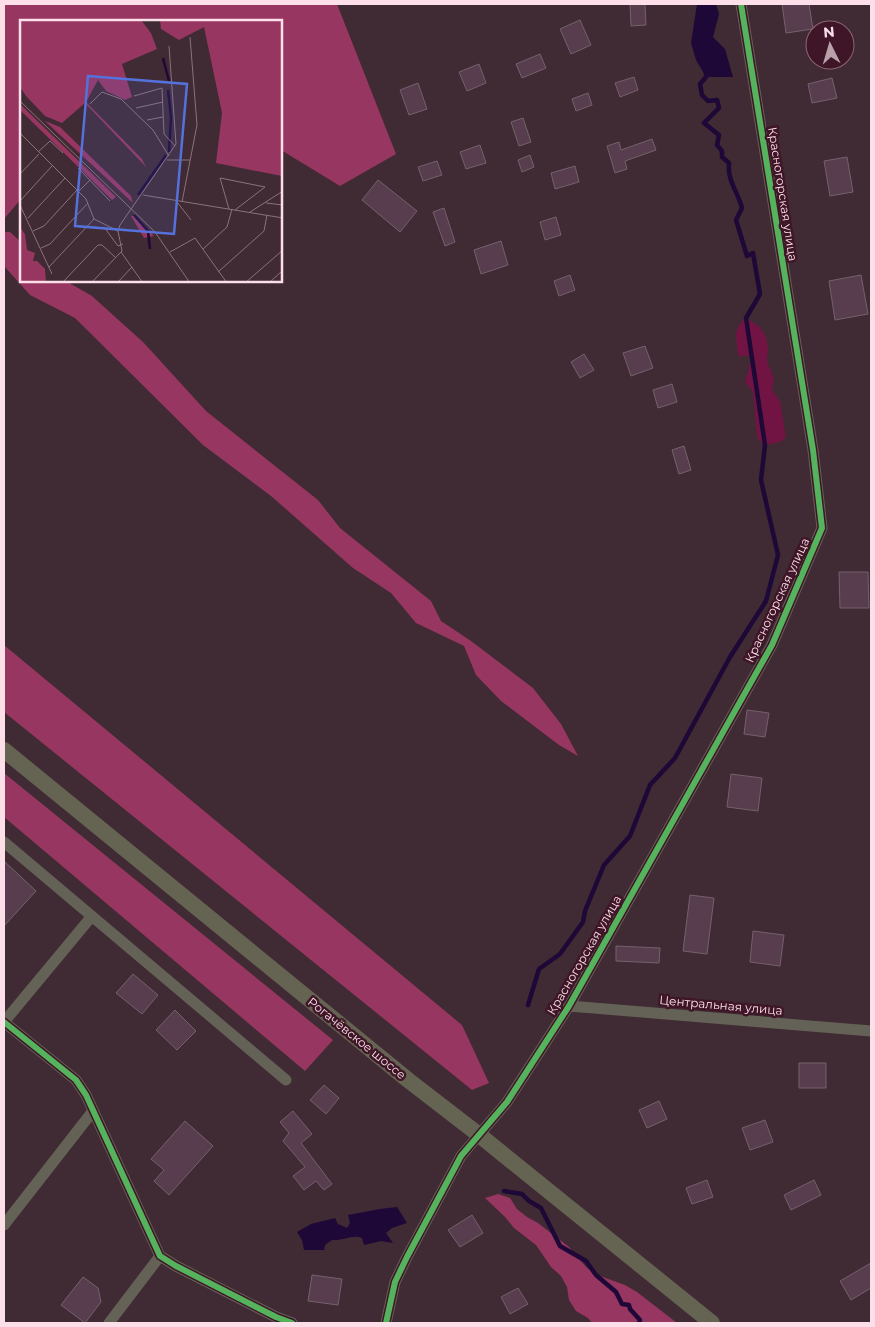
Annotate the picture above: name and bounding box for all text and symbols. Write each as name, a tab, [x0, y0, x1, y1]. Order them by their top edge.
inset map	[20, 20, 282, 282]
north arrow	[805, 20, 855, 70]
text: N	[822, 23, 835, 42]
street label: Красногорская улица	[765, 126, 801, 262]
street label: Красногорская улица	[742, 535, 812, 665]
street label: Красногорская улица	[544, 892, 624, 1018]
street label: Центральная улица	[659, 992, 783, 1018]
street label: Рогачёвское шоссе	[305, 994, 409, 1082]

